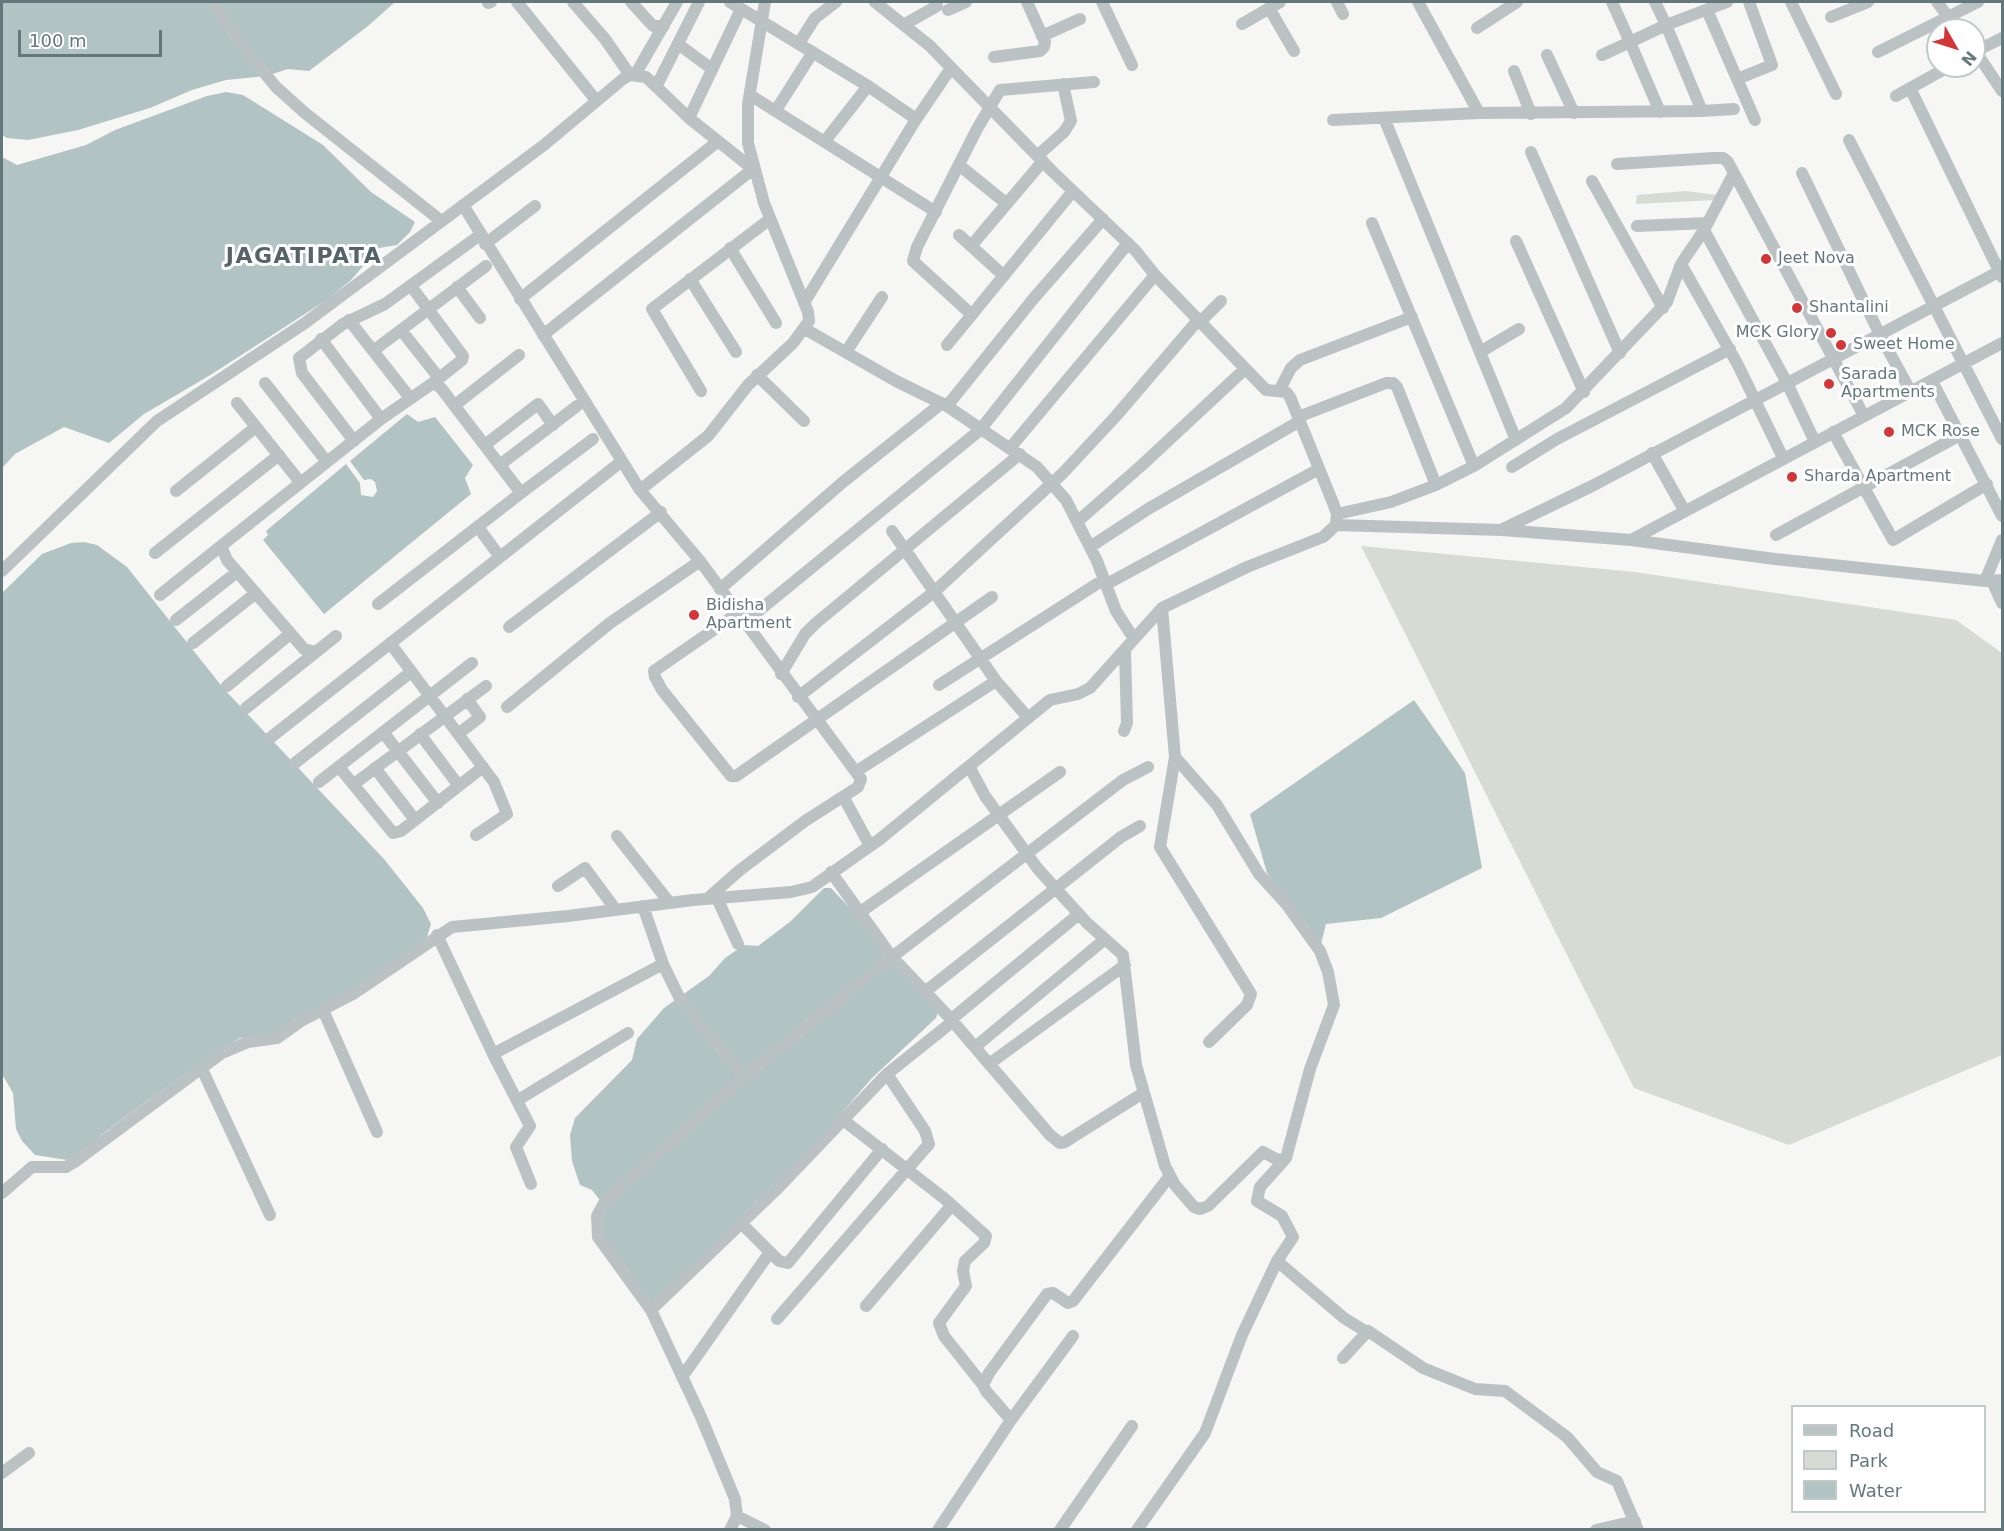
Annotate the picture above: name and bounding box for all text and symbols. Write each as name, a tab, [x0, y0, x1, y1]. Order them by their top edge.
scale bar	[21, 18, 165, 56]
north arrow	[1926, 18, 1986, 78]
text: 100 m	[29, 30, 87, 51]
text: N	[1957, 47, 1980, 70]
district label: JAGATIPATA	[226, 244, 382, 270]
place label: Jeet Nova	[1778, 249, 1855, 269]
marker: Jeet Nova	[1759, 252, 1773, 266]
place label: Shantalini	[1809, 298, 1889, 318]
marker: Shantalini	[1790, 301, 1804, 315]
place label: MCK Glory	[1736, 323, 1819, 343]
marker: MCK Glory	[1824, 326, 1838, 340]
place label: Sweet Home	[1853, 335, 1955, 355]
marker: Sweet Home	[1834, 338, 1848, 352]
place label: Sarada Apartments	[1841, 365, 1935, 403]
marker: Sarada Apartments	[1822, 377, 1836, 391]
place label: MCK Rose	[1901, 422, 1980, 442]
marker: MCK Rose	[1882, 425, 1896, 439]
place label: Sharda Apartment	[1804, 467, 1951, 487]
marker: Sharda Apartment	[1785, 470, 1799, 484]
place label: Bidisha Apartment	[706, 596, 792, 634]
marker: Bidisha Apartment	[687, 608, 701, 622]
legend	[1791, 1405, 1986, 1513]
text: Road	[1849, 1420, 1894, 1441]
text: Park	[1849, 1450, 1888, 1471]
text: Water	[1849, 1480, 1902, 1501]

